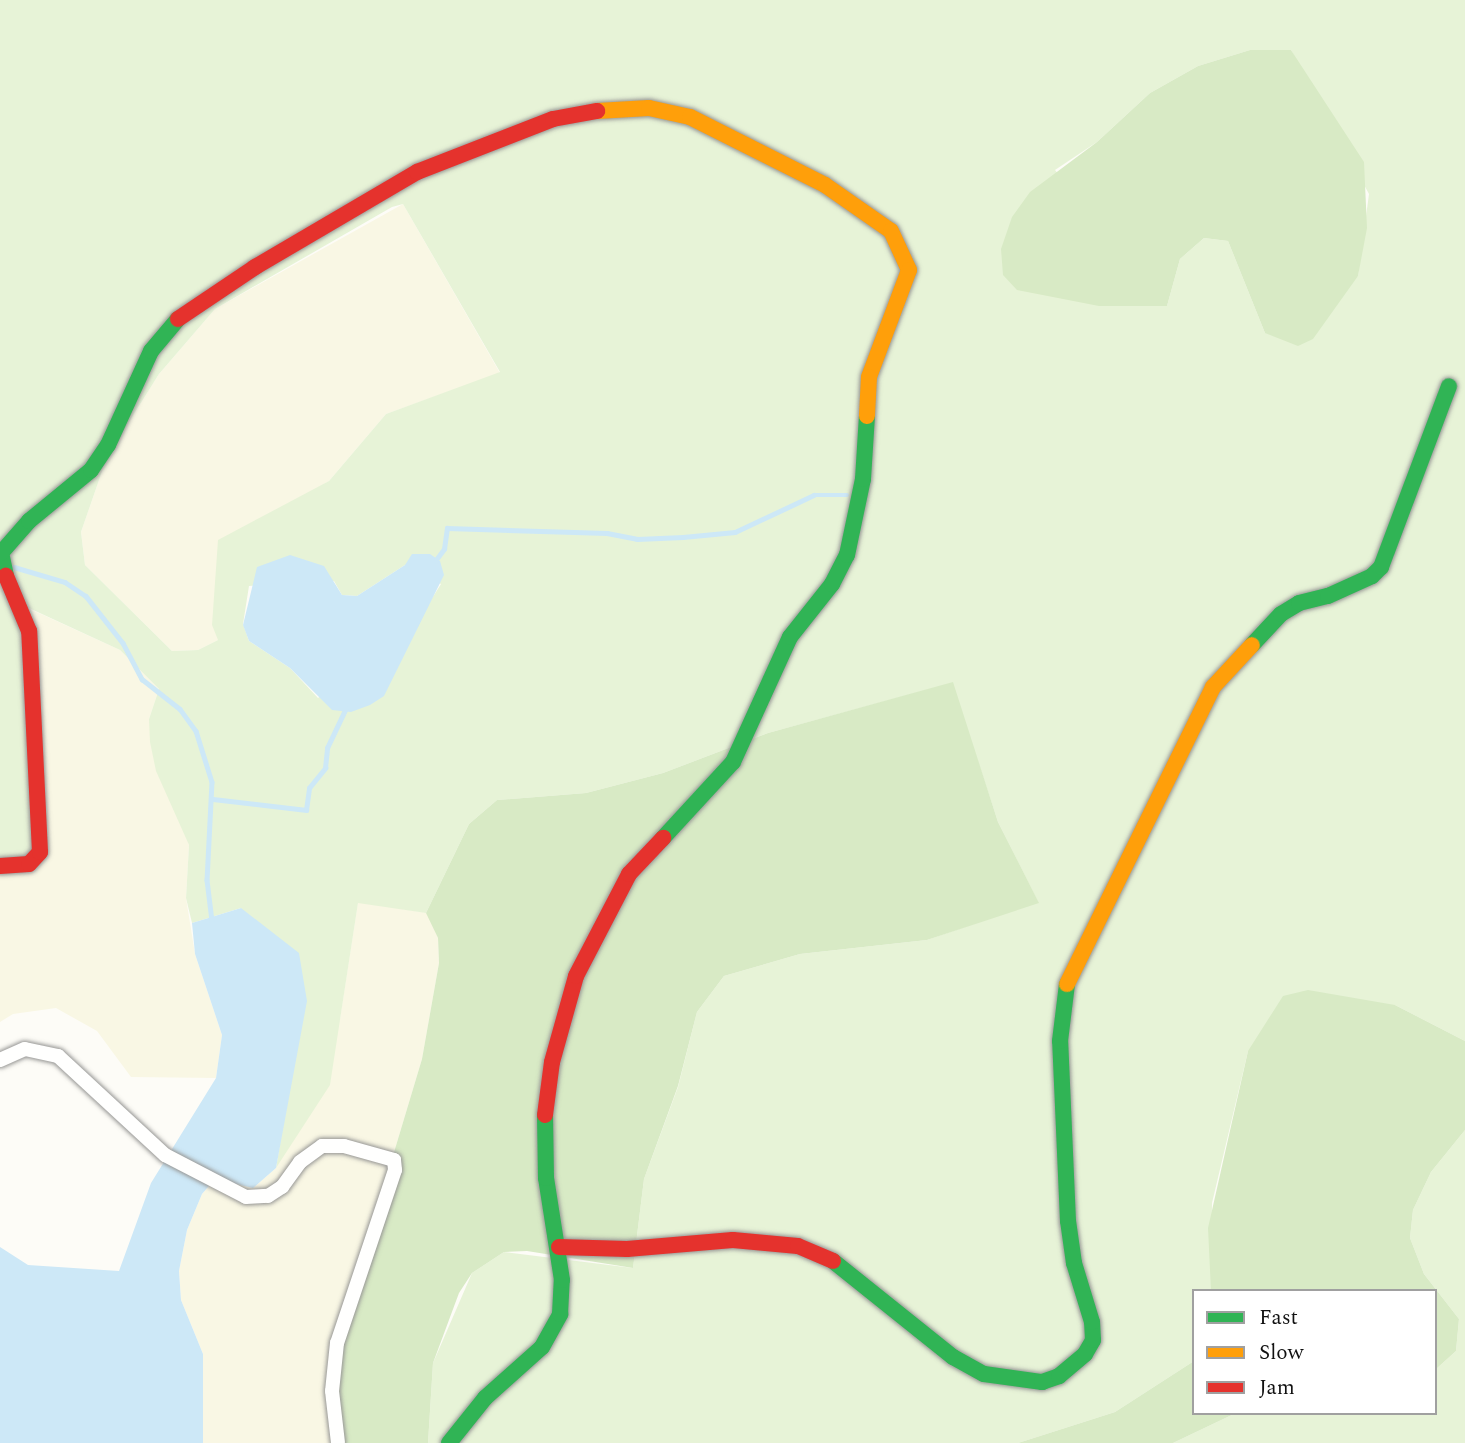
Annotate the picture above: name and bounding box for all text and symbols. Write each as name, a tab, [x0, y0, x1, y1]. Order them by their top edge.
legend	[1192, 1289, 1437, 1415]
text: Fast	[1259, 1302, 1298, 1334]
text: Slow	[1259, 1337, 1303, 1369]
text: Jam	[1259, 1372, 1295, 1404]

